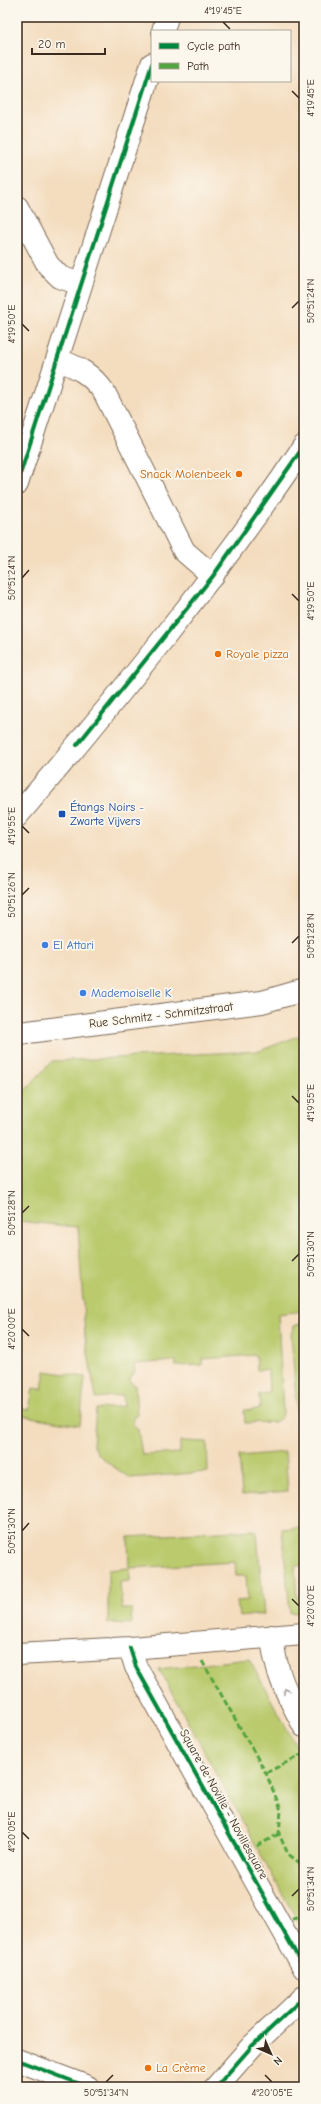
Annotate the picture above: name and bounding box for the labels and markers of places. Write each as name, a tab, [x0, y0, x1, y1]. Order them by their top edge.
place label: Snack Molenbeek	[140, 467, 231, 481]
marker: Snack Molenbeek	[234, 469, 244, 479]
place label: Royale pizza	[226, 647, 289, 661]
marker: Royale pizza	[213, 649, 223, 659]
place label: Étangs Noirs - Zwarte Vijvers	[70, 800, 144, 828]
marker: Étangs Noirs - Zwarte Vijvers	[57, 809, 67, 819]
place label: El Attari	[53, 938, 94, 952]
marker: El Attari	[40, 940, 50, 950]
place label: Mademoiselle K	[91, 986, 172, 1000]
marker: Mademoiselle K	[78, 988, 88, 998]
place label: La Crème	[156, 2061, 206, 2075]
marker: La Crème	[143, 2063, 153, 2073]

